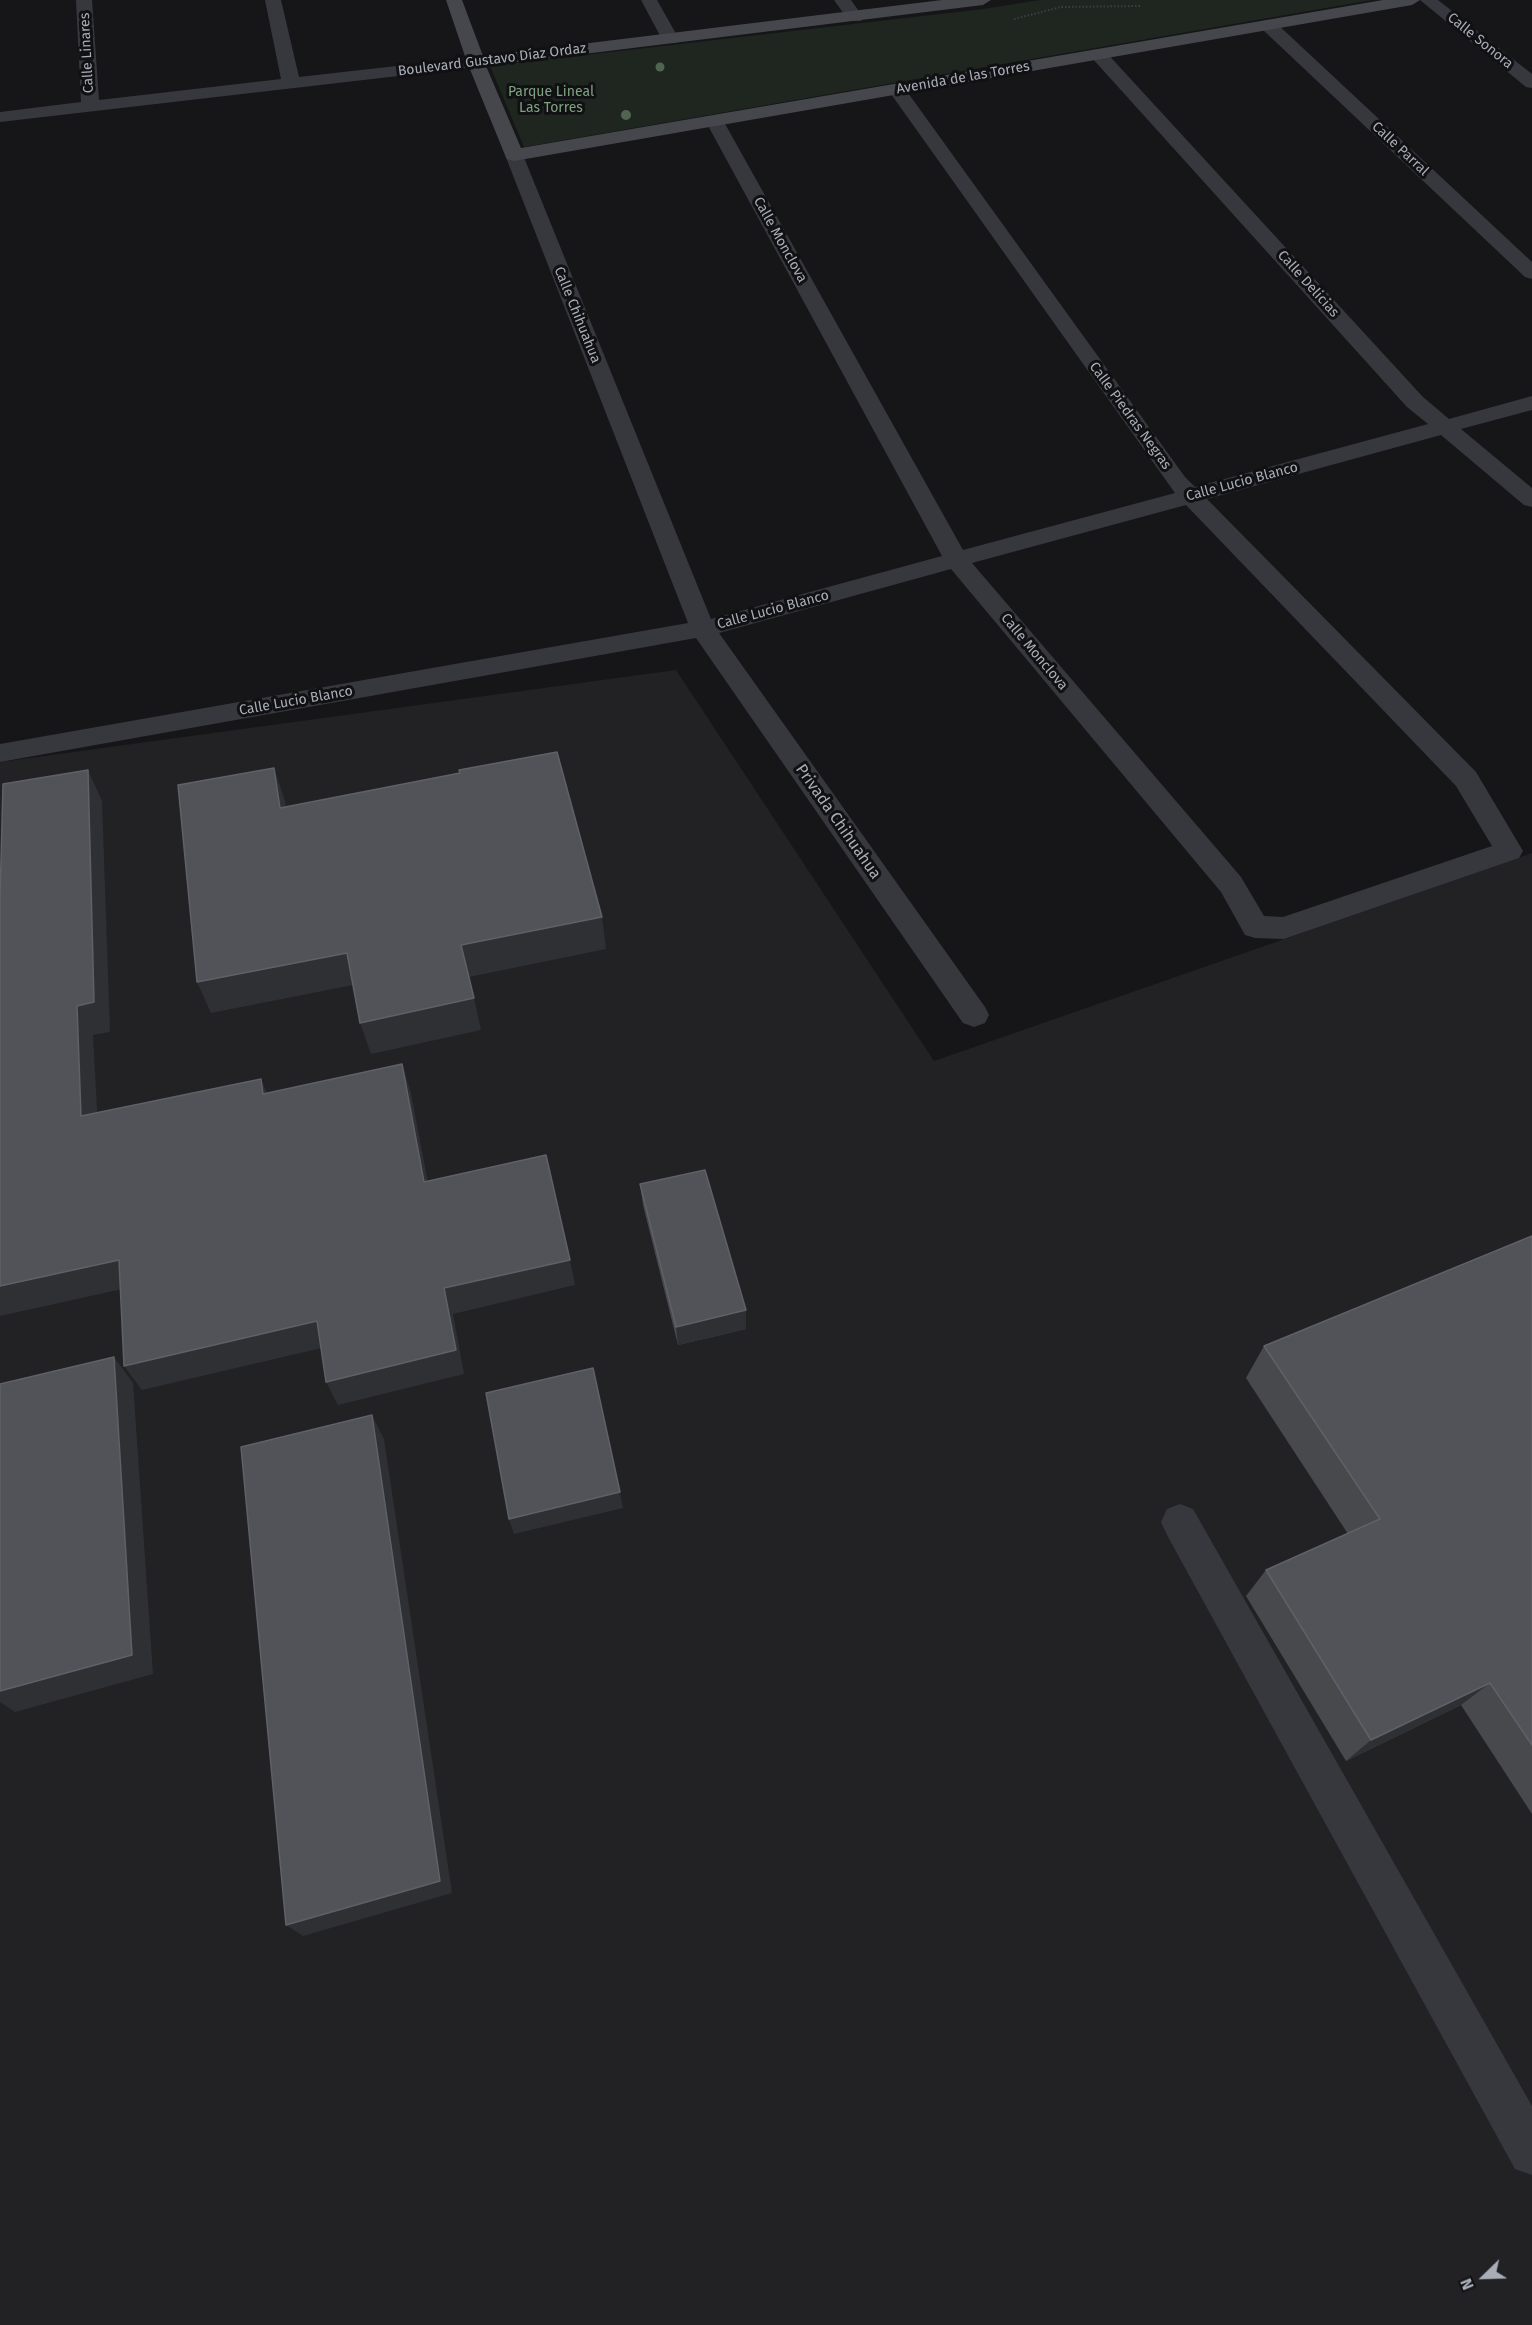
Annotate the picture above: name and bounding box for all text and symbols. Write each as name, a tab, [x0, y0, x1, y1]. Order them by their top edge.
street label: Calle Sonora	[1444, 9, 1516, 73]
street label: Calle Linares	[77, 12, 97, 94]
street label: Boulevard Gustavo Díaz Ordaz	[397, 40, 587, 80]
street label: Avenida de las Torres	[895, 58, 1031, 98]
park label: Parque Lineal Las Torres	[508, 84, 594, 116]
street label: Calle Parral	[1368, 118, 1432, 180]
street label: Calle Monclova	[750, 194, 810, 286]
street label: Calle Delicias	[1274, 247, 1342, 321]
street label: Calle Chihuahua	[550, 264, 604, 366]
street label: Calle Piedras Negras	[1085, 359, 1175, 473]
street label: Calle Lucio Blanco	[1184, 459, 1300, 505]
street label: Calle Lucio Blanco	[715, 587, 831, 633]
street label: Calle Monclova	[997, 610, 1071, 694]
street label: Calle Lucio Blanco	[238, 683, 354, 719]
street label: Privada Chihuahua	[791, 761, 885, 883]
north arrow	[1454, 2247, 1514, 2307]
text: N	[1456, 2276, 1478, 2293]

